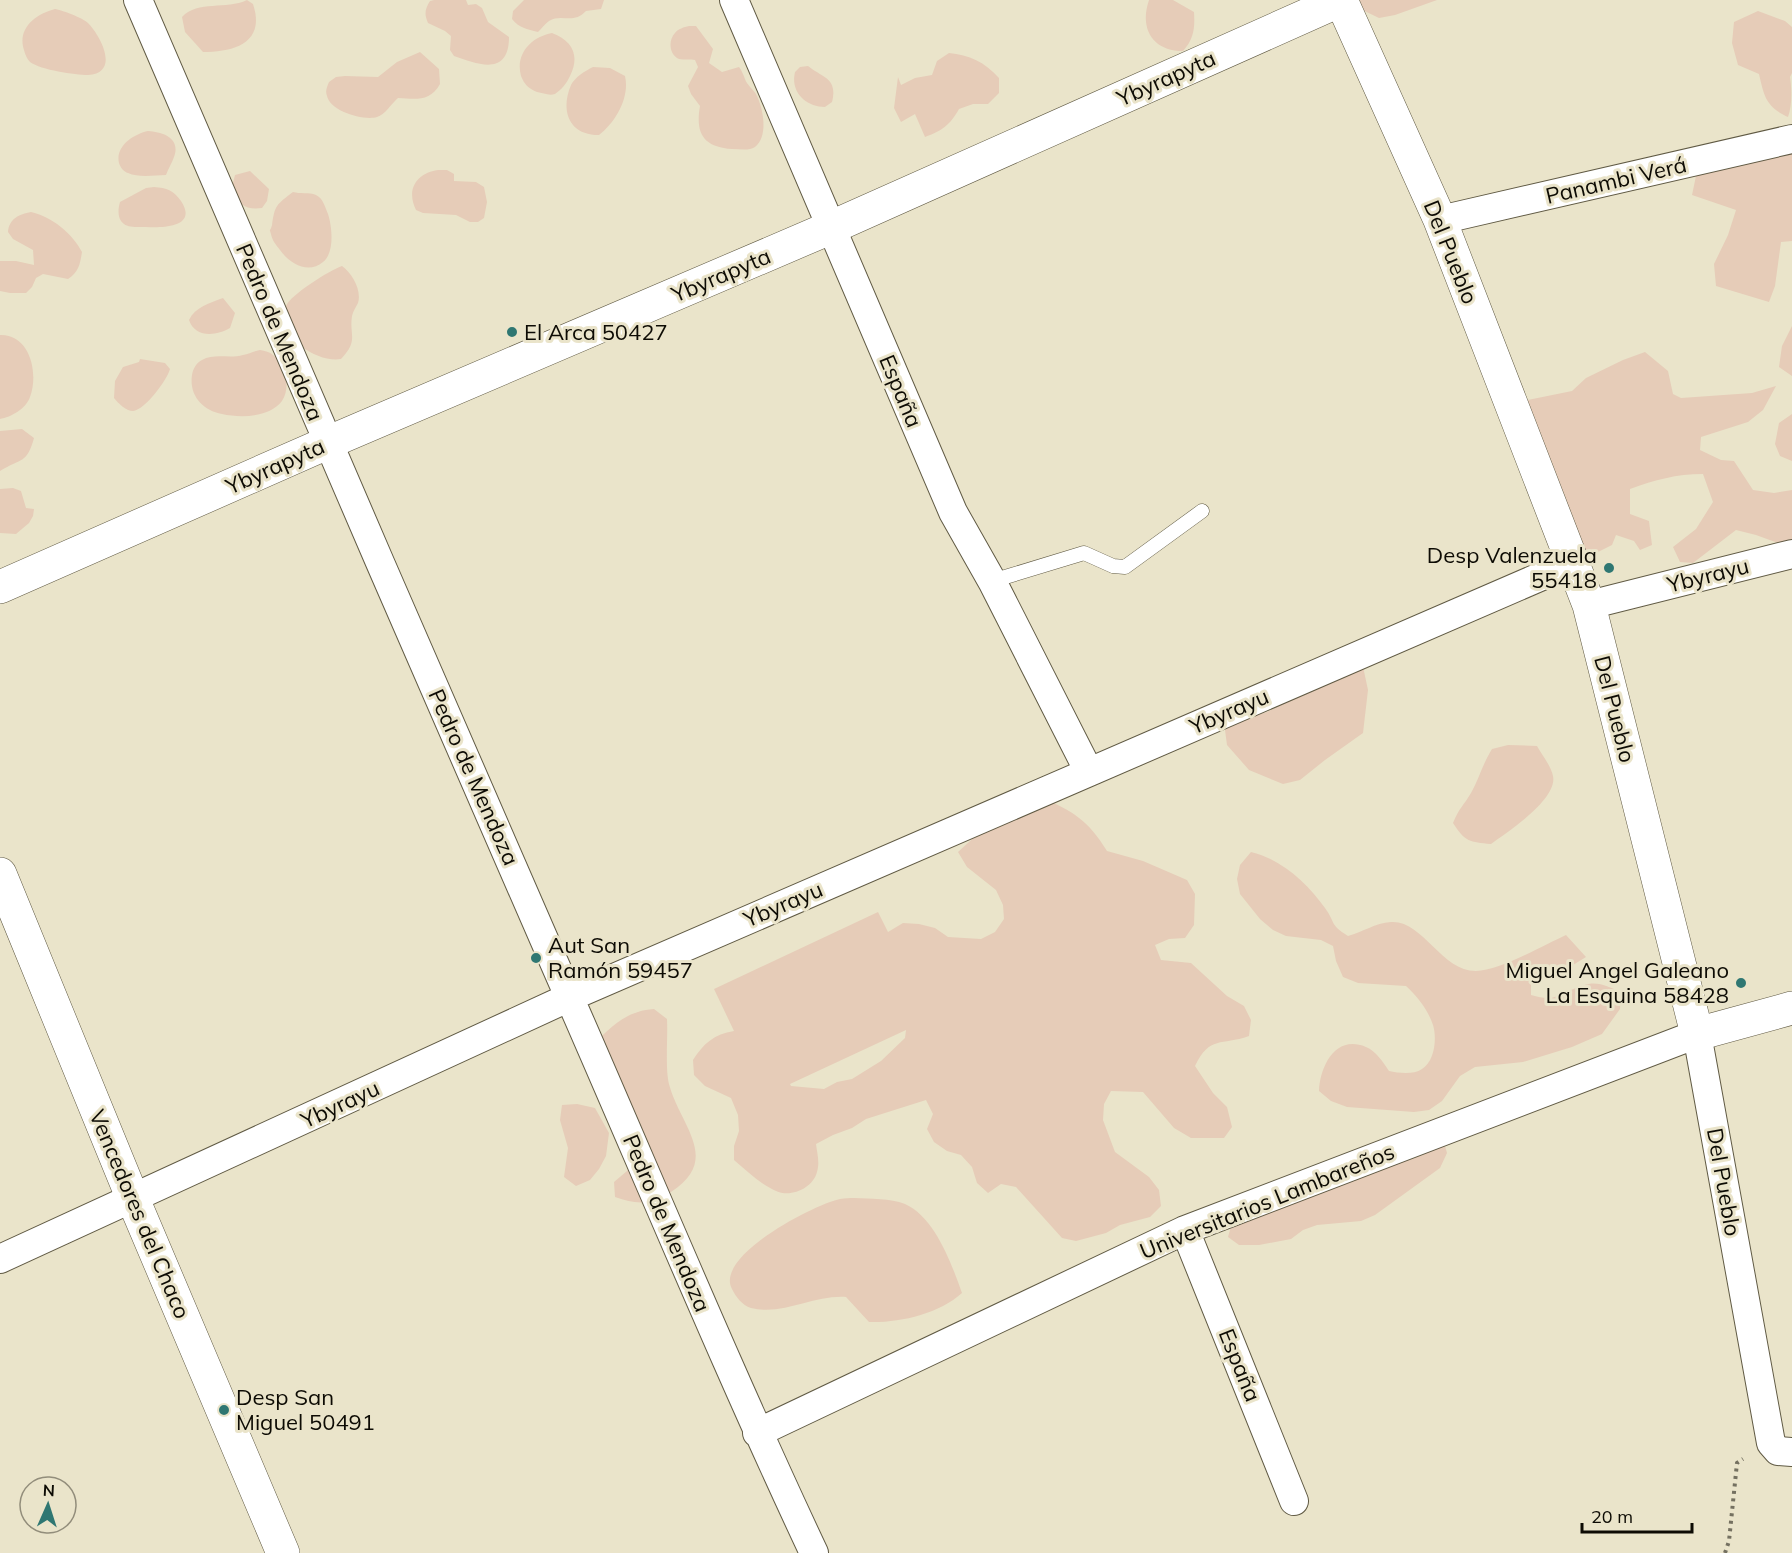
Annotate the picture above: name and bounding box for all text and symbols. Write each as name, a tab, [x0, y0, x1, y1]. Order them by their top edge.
street label: Ybyrapyta	[1111, 44, 1220, 113]
street label: Panambi Verá	[1543, 150, 1689, 210]
street label: Del Pueblo	[1418, 196, 1484, 308]
street label: Pedro de Mendoza	[230, 239, 330, 425]
street label: Ybyrapyta	[666, 242, 775, 309]
place label: El Arca 50427	[524, 318, 668, 346]
marker: El Arca 50427	[505, 325, 519, 339]
street label: España	[873, 350, 929, 432]
street label: Ybyrapyta	[220, 432, 329, 501]
place label: Desp Valenzuela 55418	[1427, 541, 1597, 594]
street label: Ybyrayu	[1663, 551, 1752, 599]
marker: Desp Valenzuela 55418	[1602, 561, 1616, 575]
street label: Del Pueblo	[1588, 653, 1642, 765]
street label: Ybyrayu	[1184, 682, 1273, 741]
street label: Pedro de Mendoza	[423, 685, 525, 869]
street label: Ybyrayu	[738, 875, 827, 934]
place label: Aut San Ramón 59457	[548, 931, 693, 984]
marker: Aut San Ramón 59457	[529, 951, 543, 965]
place label: Miguel Angel Galeano La Esquina 58428	[1506, 956, 1729, 1009]
marker: Miguel Angel Galeano La Esquina 58428	[1734, 976, 1748, 990]
street label: Ybyrayu	[295, 1074, 384, 1135]
street label: Vencedores del Chaco	[83, 1105, 197, 1323]
street label: Del Pueblo	[1701, 1126, 1747, 1238]
street label: Pedro de Mendoza	[617, 1130, 717, 1316]
street label: Universitarios Lambareños	[1136, 1137, 1398, 1265]
street label: España	[1213, 1324, 1267, 1406]
place label: Desp San Miguel 50491	[236, 1383, 375, 1436]
marker: Desp San Miguel 50491	[217, 1403, 231, 1417]
north arrow	[18, 1475, 78, 1535]
text: N	[42, 1480, 55, 1500]
scale bar	[1582, 1496, 1692, 1534]
text: 20 m	[1591, 1505, 1633, 1528]

